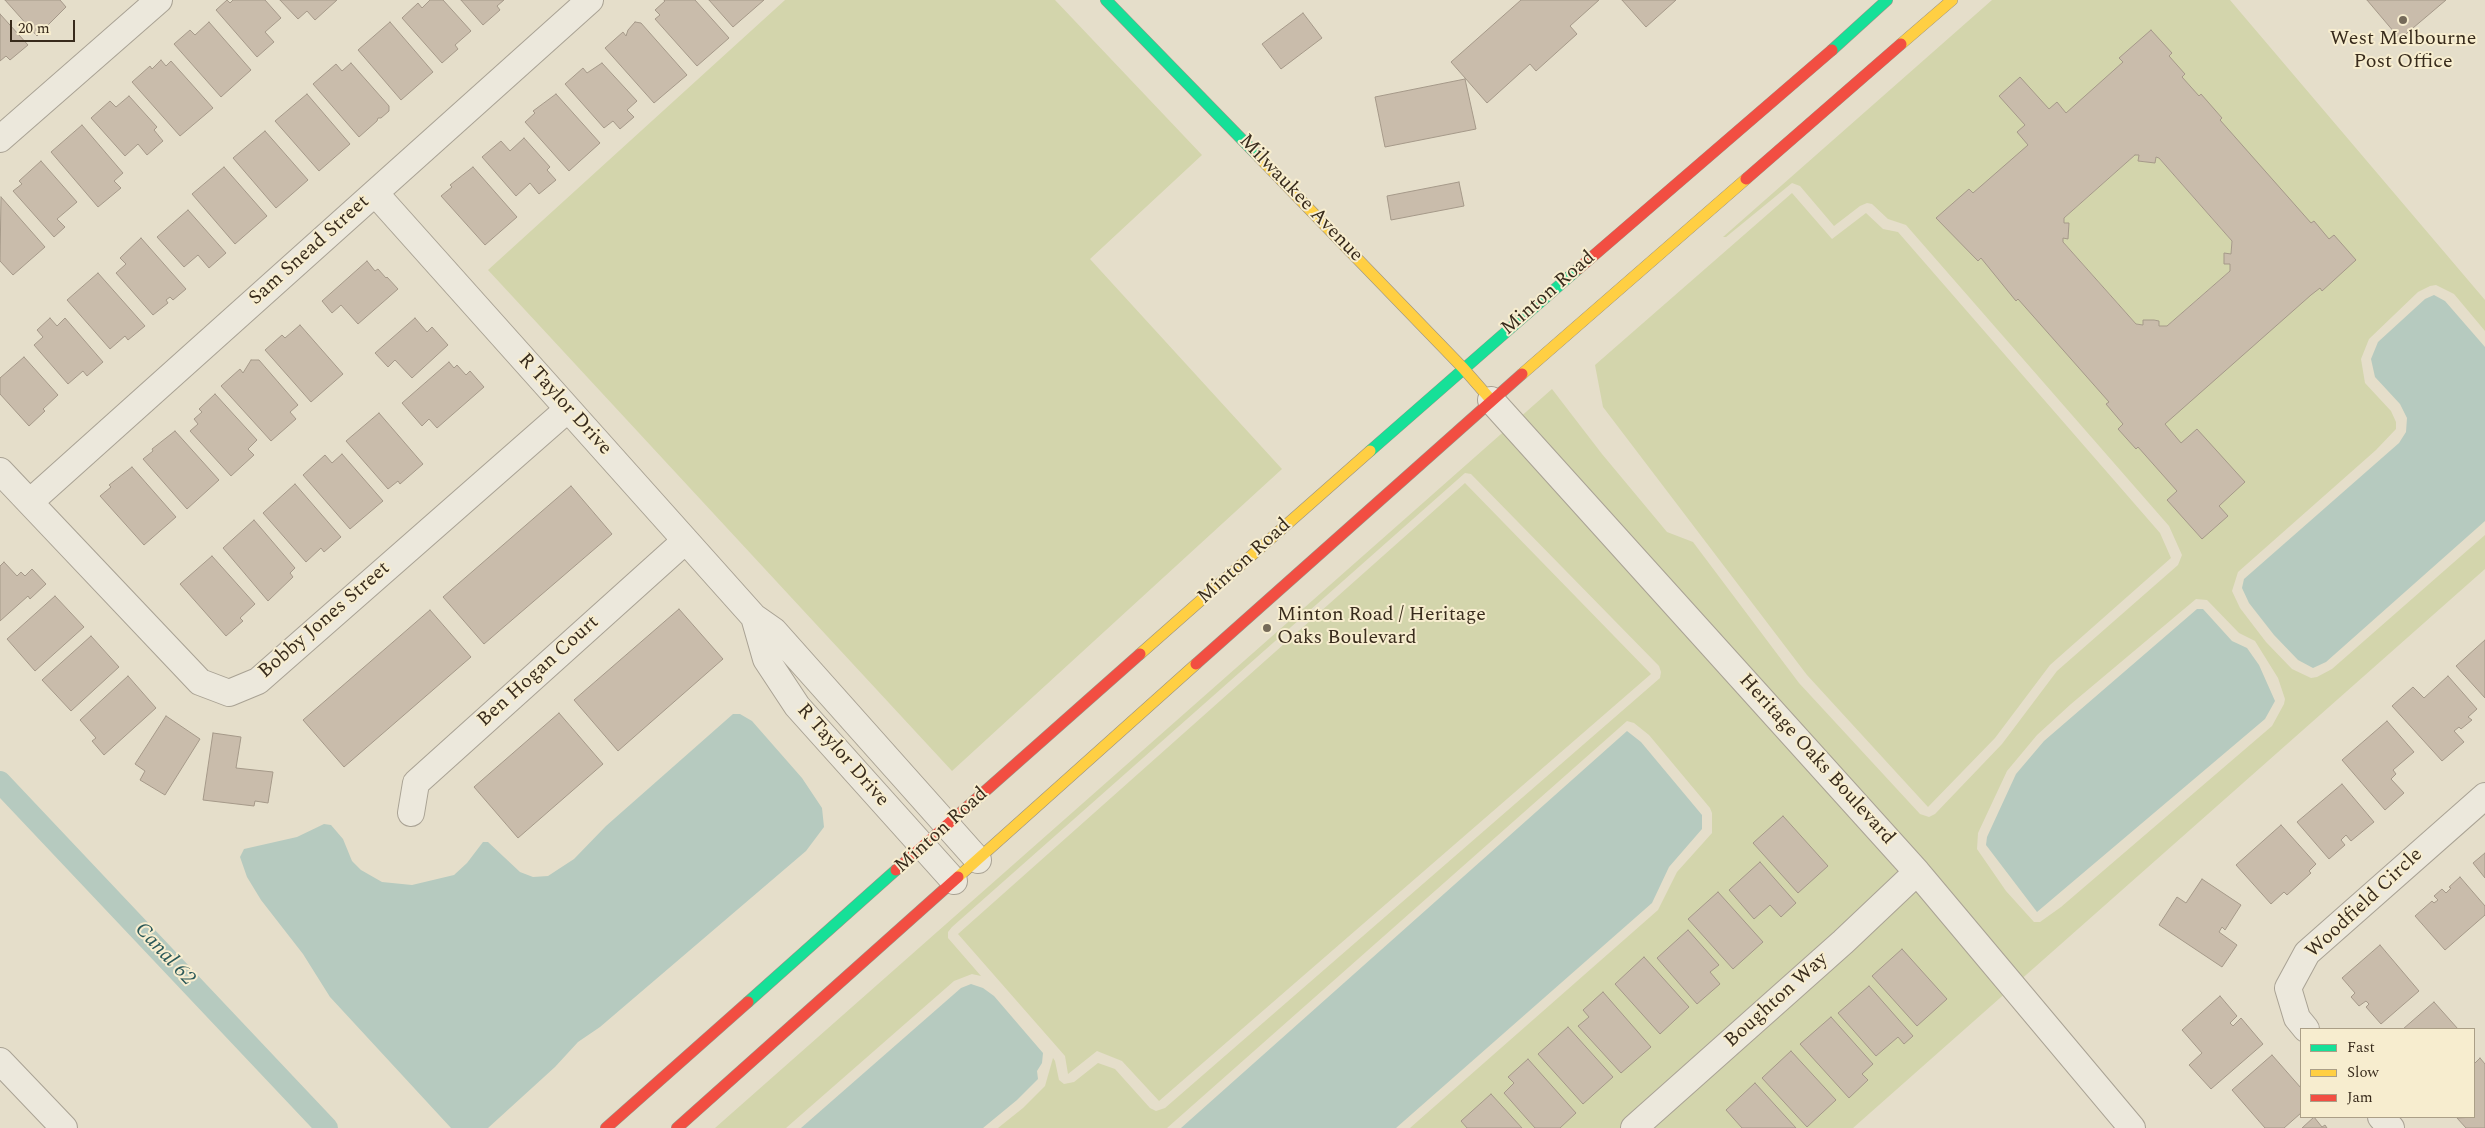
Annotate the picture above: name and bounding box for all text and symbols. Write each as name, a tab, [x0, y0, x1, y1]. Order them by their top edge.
scale bar	[12, 10, 78, 42]
marker: West Melbourne Post Office	[2397, 14, 2409, 26]
text: 20 m	[18, 17, 50, 40]
place label: West Melbourne Post Office	[2330, 28, 2476, 75]
street label: Milwaukee Avenue	[1233, 130, 1367, 268]
street label: Sam Snead Street	[245, 191, 375, 311]
street label: Minton Road	[1497, 247, 1601, 341]
street label: R Taylor Drive	[512, 349, 616, 461]
street label: Minton Road	[1194, 514, 1296, 610]
street label: Bobby Jones Street	[254, 557, 396, 685]
place label: Minton Road / Heritage Oaks Boulevard	[1277, 604, 1486, 651]
street label: Ben Hogan Court	[473, 611, 605, 733]
marker: Minton Road / Heritage Oaks Boulevard	[1261, 622, 1273, 634]
street label: Heritage Oaks Boulevard	[1733, 670, 1899, 850]
street label: R Taylor Drive	[791, 700, 893, 812]
street label: Minton Road	[891, 783, 993, 879]
street label: Woodfield Circle	[2302, 844, 2428, 964]
water label: Canal 62	[128, 918, 200, 992]
street label: Boughton Way	[1720, 948, 1834, 1054]
legend	[2300, 1028, 2475, 1118]
text: Fast	[2347, 1036, 2375, 1059]
text: Slow	[2347, 1061, 2379, 1084]
text: Jam	[2347, 1086, 2373, 1109]

